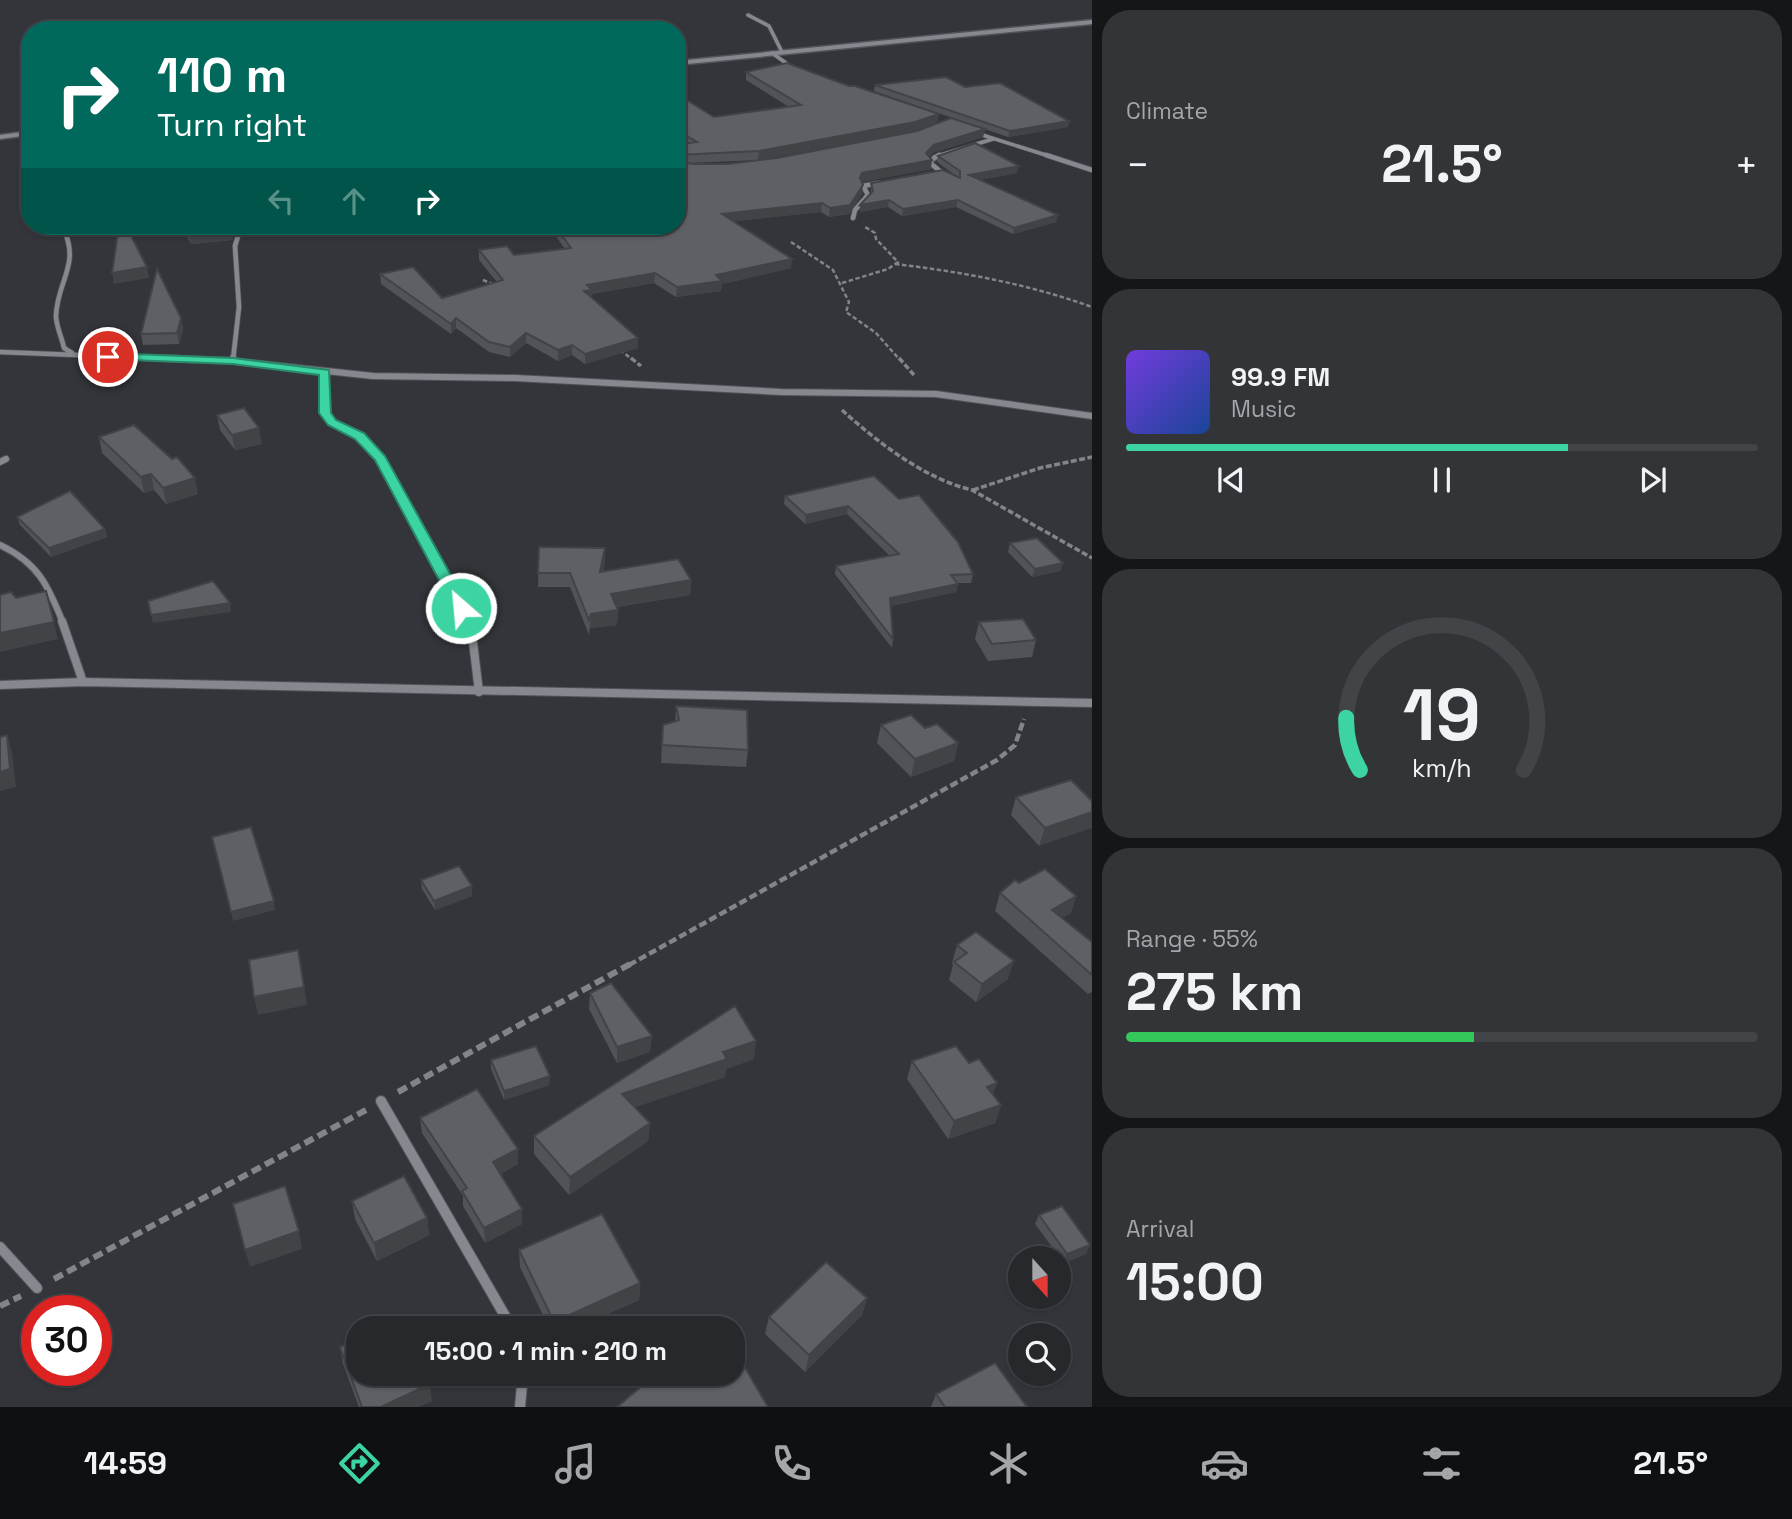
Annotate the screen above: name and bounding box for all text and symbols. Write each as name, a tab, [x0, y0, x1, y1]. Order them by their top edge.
text: 110 m	[157, 44, 287, 106]
icon: right	[42, 49, 133, 140]
text: Climate	[1126, 96, 1208, 126]
text: Turn right	[157, 105, 307, 145]
text: 21.5°	[1381, 131, 1503, 197]
text: −	[1126, 141, 1150, 189]
text: +	[1734, 141, 1758, 189]
icon: left	[262, 182, 300, 220]
icon: ahead	[335, 182, 373, 220]
icon: right	[408, 182, 446, 220]
pin	[78, 327, 138, 387]
icon: arrive	[89, 338, 127, 376]
text: 99.9 FM	[1231, 360, 1330, 394]
text: Music	[1231, 394, 1296, 424]
icon: previous	[1212, 461, 1250, 499]
icon: pause	[1423, 461, 1461, 499]
icon: next	[1634, 461, 1672, 499]
position arrow	[424, 571, 498, 645]
text: 19	[1403, 668, 1481, 761]
text: km/h	[1412, 751, 1472, 783]
text: Range · 55%	[1126, 924, 1258, 954]
text: 275 km	[1126, 959, 1303, 1025]
text: Arrival	[1126, 1214, 1194, 1244]
north arrow	[1008, 1246, 1071, 1309]
map controls	[1008, 1246, 1071, 1386]
text: 15:00	[1126, 1249, 1264, 1315]
speed limit sign: 30	[21, 1295, 112, 1386]
button: search	[1008, 1323, 1071, 1386]
text: 15:00 · 1 min · 210 m	[424, 1334, 667, 1368]
icon: directions	[335, 1439, 384, 1488]
icon: music	[551, 1439, 600, 1488]
icon: phone	[767, 1439, 816, 1488]
icon: climate	[984, 1439, 1033, 1488]
icon: car	[1200, 1439, 1249, 1488]
icon: filters	[1417, 1439, 1466, 1488]
text: 14:59	[84, 1443, 167, 1483]
text: 21.5°	[1633, 1443, 1708, 1483]

